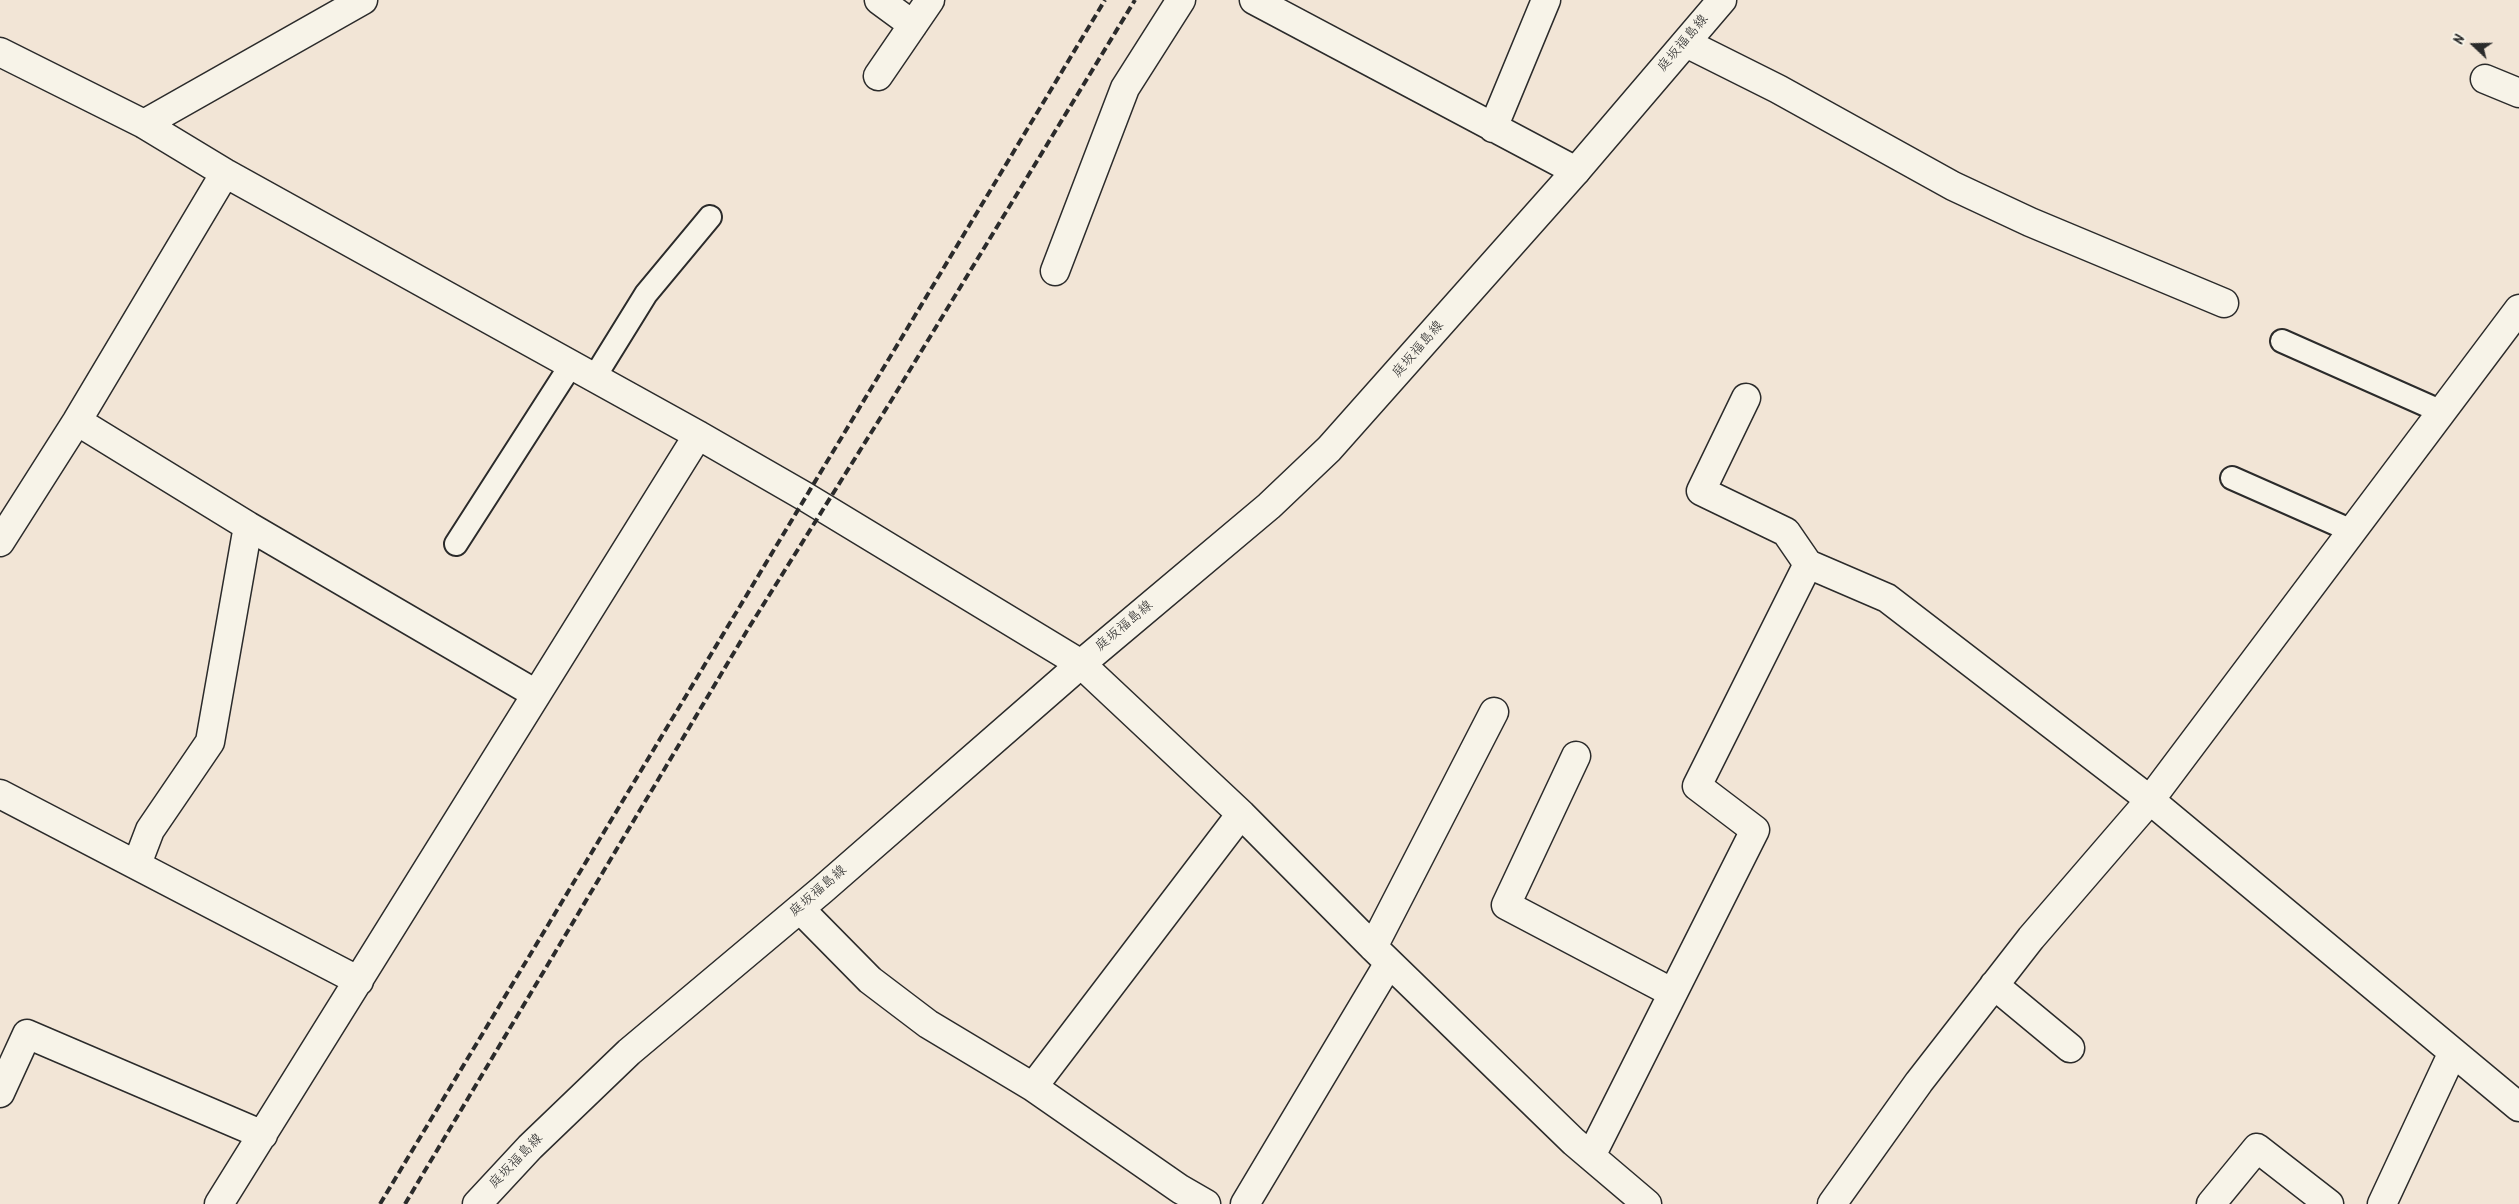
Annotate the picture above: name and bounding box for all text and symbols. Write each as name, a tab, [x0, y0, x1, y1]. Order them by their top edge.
street label: 庭坂福島線	[1655, 12, 1713, 76]
north arrow	[2449, 20, 2499, 70]
text: N	[2448, 32, 2472, 48]
street label: 庭坂福島線	[1390, 318, 1448, 382]
street label: 庭坂福島線	[1093, 598, 1157, 656]
street label: 庭坂福島線	[787, 863, 851, 921]
street label: 庭坂福島線	[487, 1131, 547, 1193]

